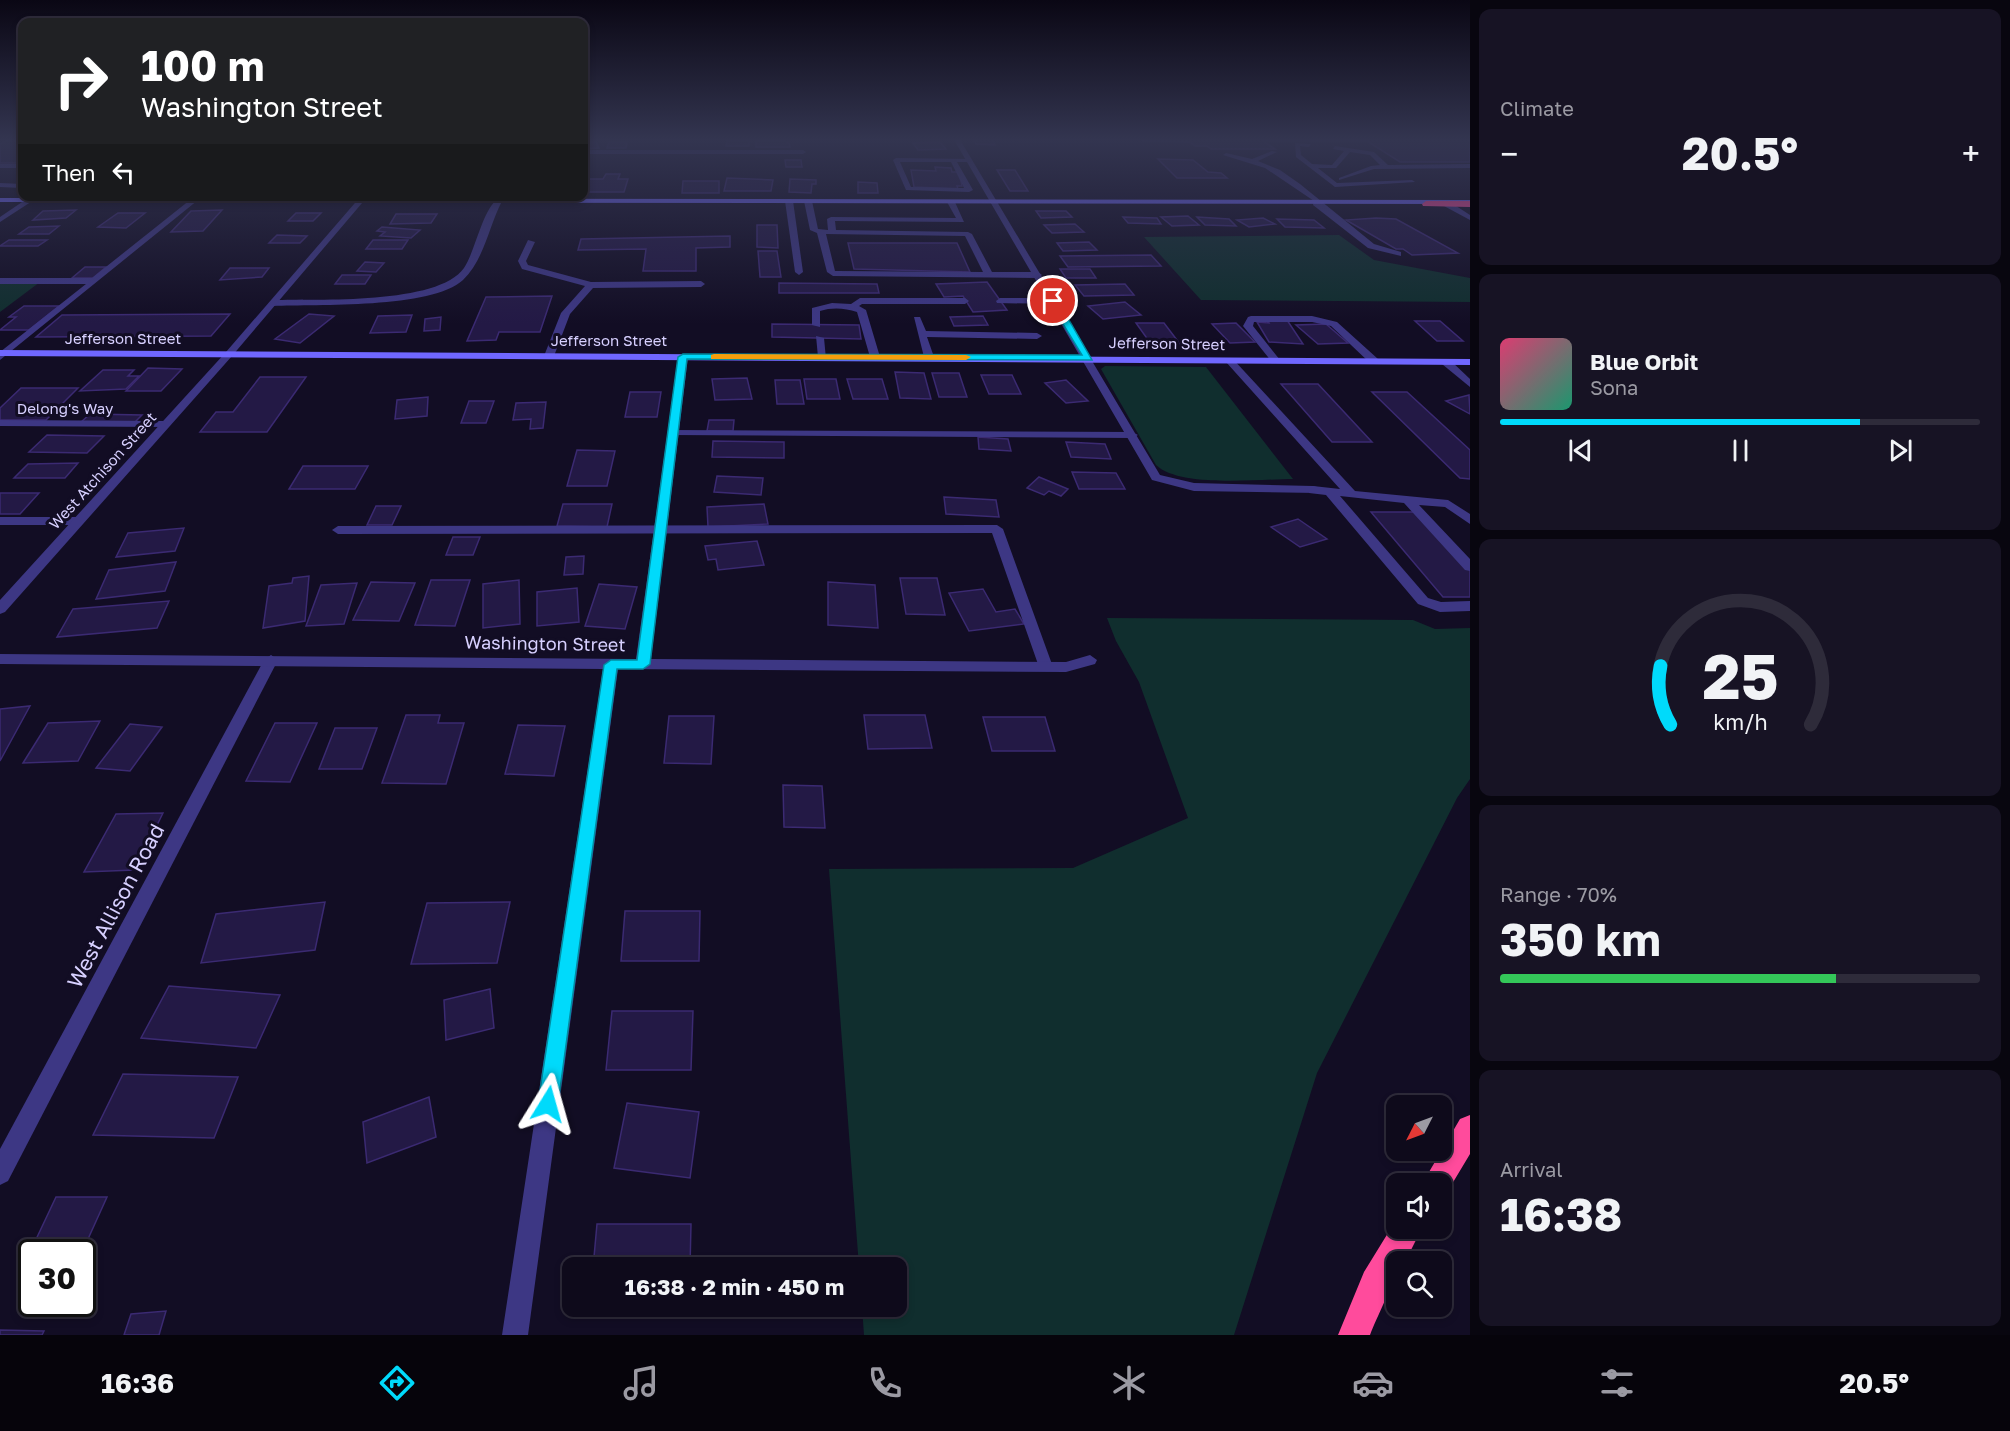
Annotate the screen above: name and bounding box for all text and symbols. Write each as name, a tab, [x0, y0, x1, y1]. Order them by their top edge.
text: 100 m	[141, 40, 264, 90]
icon: right	[42, 42, 120, 120]
text: Washington Street	[141, 91, 383, 123]
text: Climate	[1500, 96, 1574, 120]
text: 20.5°	[1682, 126, 1798, 180]
text: −	[1500, 134, 1518, 173]
text: +	[1962, 134, 1980, 173]
icon: left	[107, 156, 140, 189]
text: Then	[42, 159, 95, 186]
pin	[1027, 275, 1078, 326]
icon: arrive	[1036, 284, 1069, 317]
street label: Jefferson Street	[65, 329, 181, 347]
street label: Jefferson Street	[551, 331, 667, 349]
street label: Jefferson Street	[1109, 333, 1226, 353]
text: Blue Orbit	[1590, 348, 1698, 375]
text: Sona	[1590, 375, 1638, 399]
street label: Delong's Way	[17, 399, 114, 417]
street label: West Atchison Street	[45, 408, 160, 533]
icon: previous	[1564, 434, 1597, 467]
icon: pause	[1724, 434, 1757, 467]
icon: next	[1884, 434, 1917, 467]
street label: Washington Street	[464, 631, 626, 655]
text: 25	[1702, 638, 1778, 713]
text: km/h	[1713, 709, 1767, 735]
street label: West Allison Road	[61, 819, 169, 992]
text: Range · 70%	[1500, 882, 1617, 906]
text: 350 km	[1500, 912, 1661, 966]
position arrow	[516, 1072, 580, 1136]
north arrow	[1386, 1095, 1452, 1161]
map controls	[1386, 1095, 1452, 1317]
text: Arrival	[1500, 1157, 1563, 1181]
button: sound	[1386, 1173, 1452, 1239]
text: 16:38	[1500, 1187, 1622, 1241]
speed limit sign: 30	[18, 1239, 96, 1317]
button: search	[1386, 1251, 1452, 1317]
text: 16:38 · 2 min · 450 m	[625, 1273, 844, 1300]
icon: directions	[376, 1362, 418, 1404]
icon: music	[620, 1362, 662, 1404]
icon: phone	[864, 1362, 906, 1404]
icon: climate	[1108, 1362, 1150, 1404]
icon: car	[1352, 1362, 1394, 1404]
icon: filters	[1596, 1362, 1638, 1404]
text: 16:36	[101, 1367, 174, 1399]
text: 20.5°	[1839, 1367, 1909, 1399]

